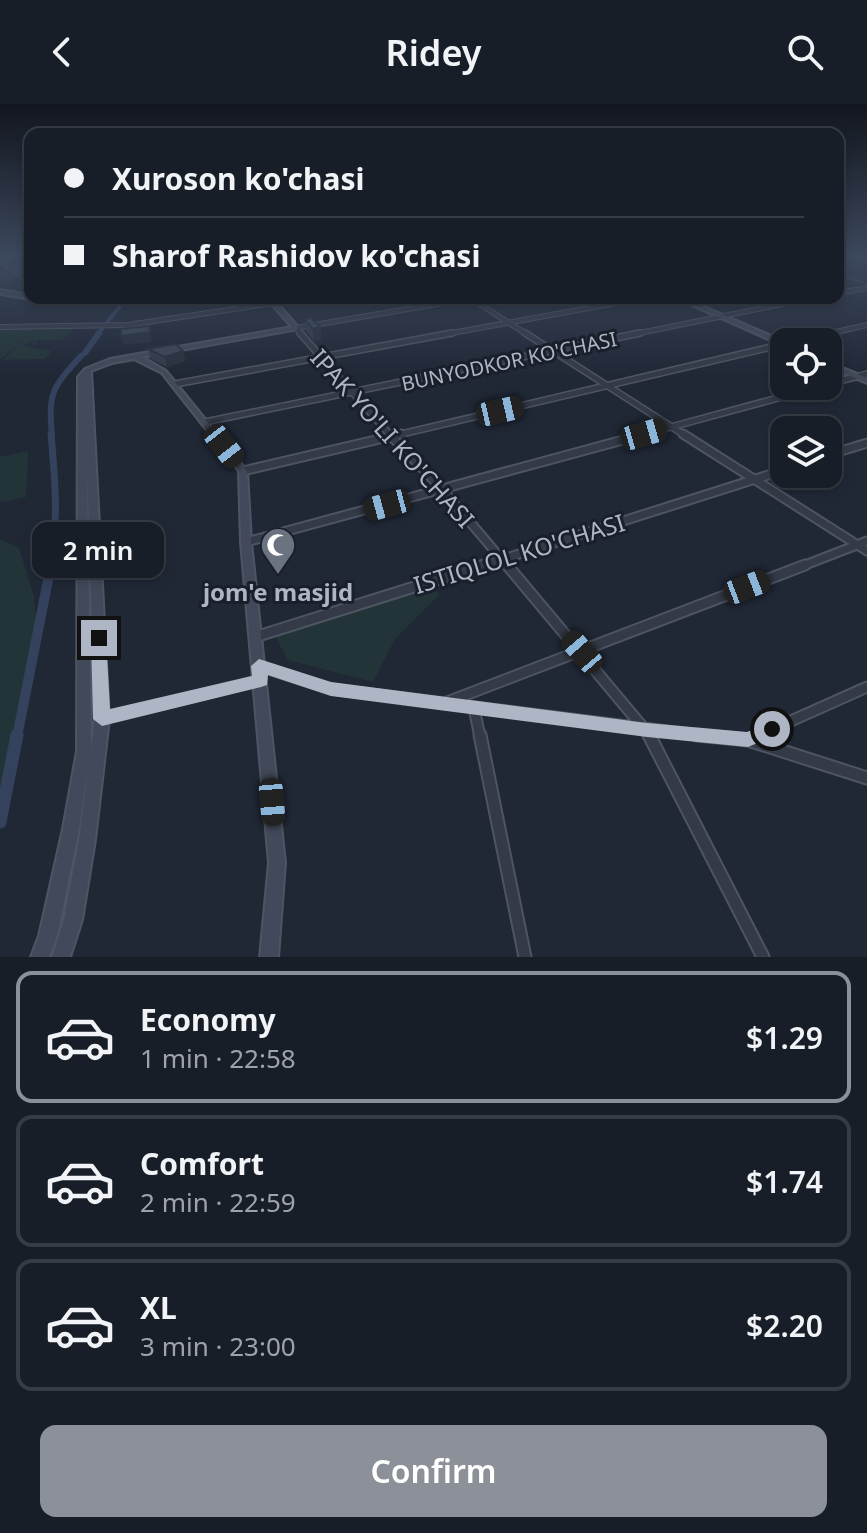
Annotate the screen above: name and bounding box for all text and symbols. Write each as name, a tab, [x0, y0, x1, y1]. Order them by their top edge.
text: Ridey	[386, 28, 481, 77]
icon: back	[40, 30, 84, 74]
icon: search	[783, 30, 827, 74]
text: Xuroson ko'chasi	[112, 158, 364, 199]
text: Sharof Rashidov ko'chasi	[112, 235, 480, 276]
street label: BUNYODKOR KO'CHASI	[399, 325, 619, 397]
map controls	[770, 328, 842, 488]
button: locate	[770, 328, 842, 400]
street label: IPAK YO'LI KO'CHASI	[304, 341, 482, 535]
car	[474, 394, 526, 428]
car	[618, 416, 670, 452]
button: layers	[770, 416, 842, 488]
car	[200, 420, 248, 472]
car	[361, 487, 413, 523]
street label: ISTIQLOL KO'CHASI	[409, 505, 629, 601]
callout: 2 min	[33, 522, 165, 578]
mosque icon: jom'e masjid	[259, 526, 297, 576]
text: 2 min	[63, 532, 133, 568]
car	[720, 567, 774, 607]
place label: jom'e masjid	[201, 575, 353, 608]
route end	[81, 620, 117, 656]
car	[557, 626, 607, 678]
route start	[754, 711, 790, 747]
car	[258, 777, 286, 827]
text: Economy	[140, 999, 276, 1040]
icon: car	[44, 1001, 116, 1073]
text: $1.29	[746, 1017, 823, 1058]
text: 1 min · 22:58	[140, 1040, 296, 1076]
text: Comfort	[140, 1143, 264, 1184]
icon: car	[44, 1145, 116, 1217]
text: $1.74	[746, 1161, 823, 1202]
text: 2 min · 22:59	[140, 1184, 296, 1220]
text: XL	[140, 1287, 177, 1328]
icon: car	[44, 1289, 116, 1361]
text: $2.20	[746, 1305, 823, 1346]
text: 3 min · 23:00	[140, 1328, 296, 1364]
button: Confirm	[40, 1425, 827, 1517]

